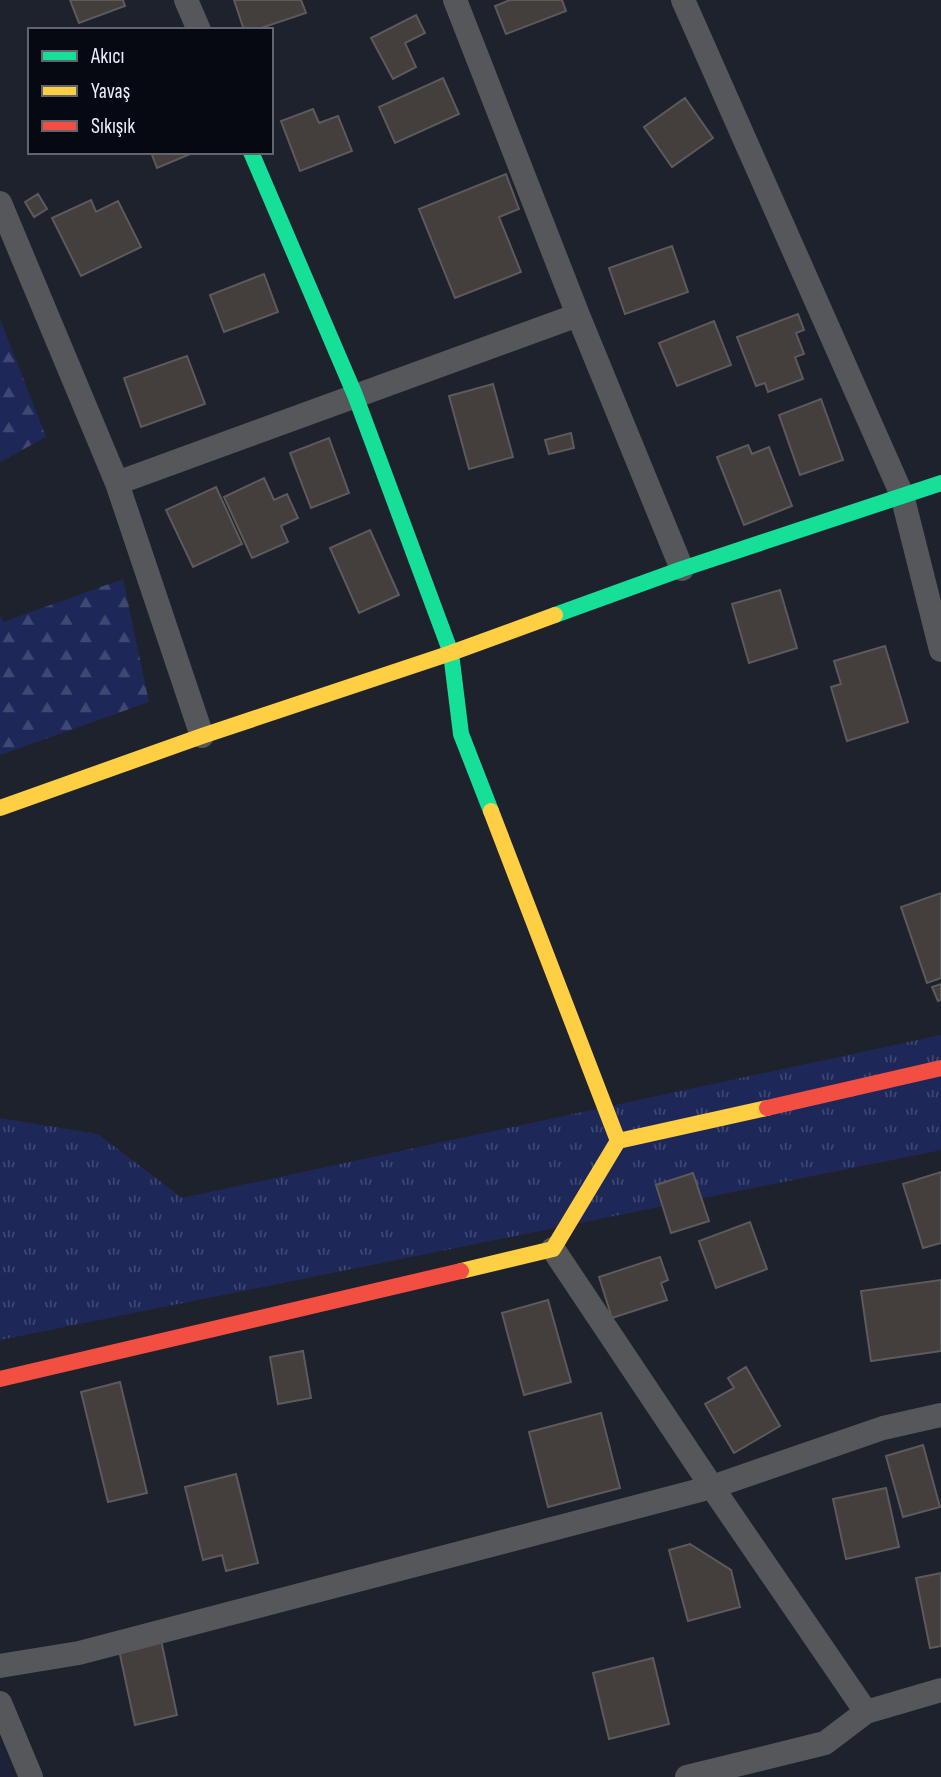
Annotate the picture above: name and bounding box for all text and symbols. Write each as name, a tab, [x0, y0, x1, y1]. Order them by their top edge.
legend	[28, 28, 273, 154]
text: Akıcı	[90, 44, 124, 69]
text: Yavaş	[91, 79, 130, 104]
text: Sıkışık	[91, 114, 135, 139]

